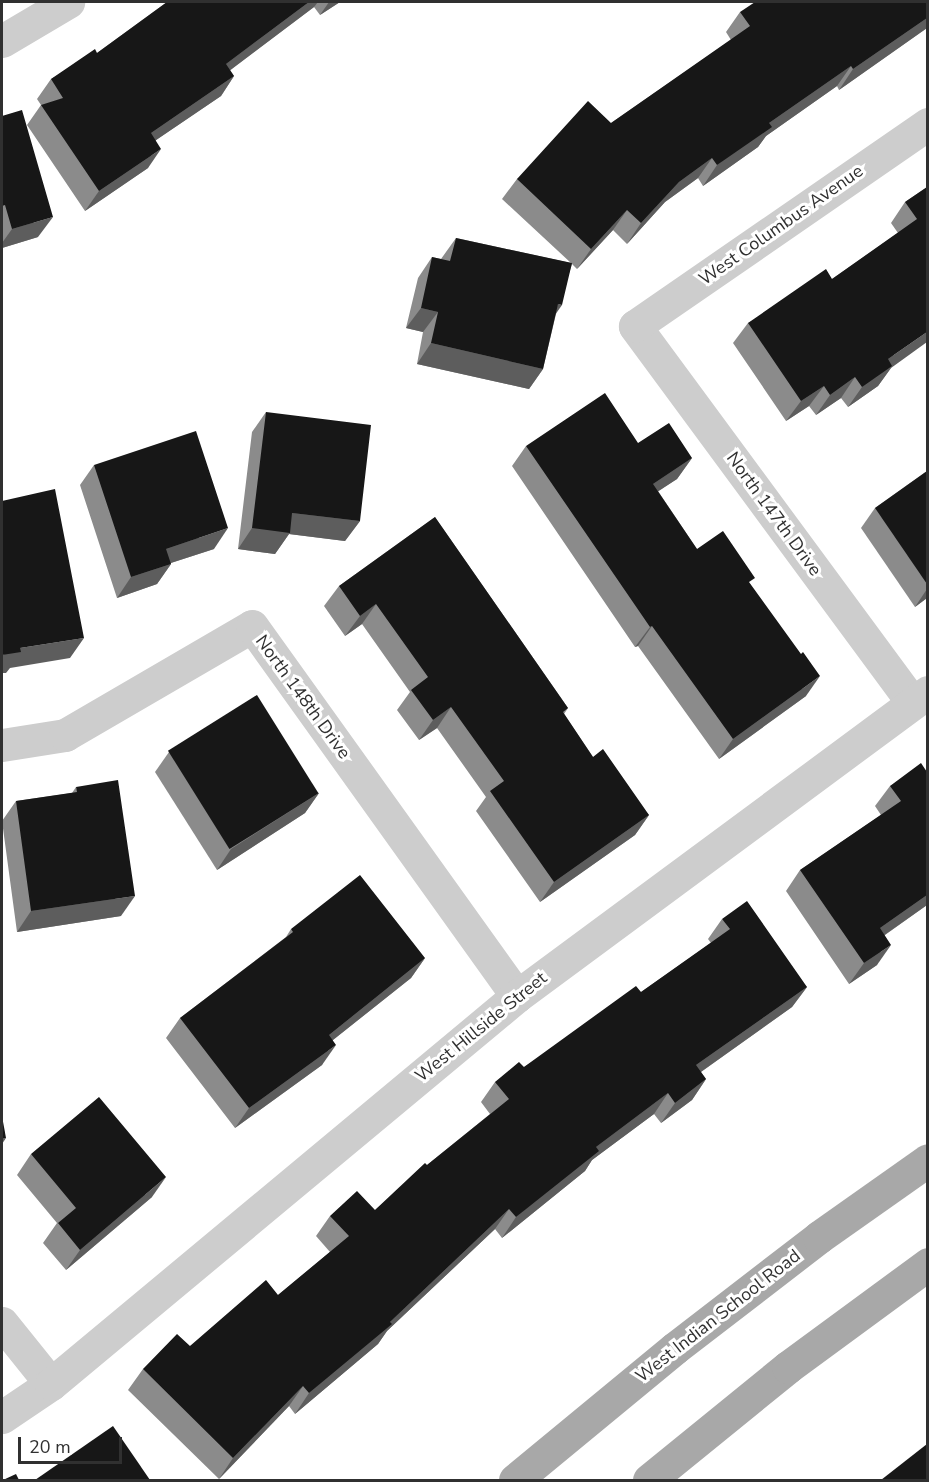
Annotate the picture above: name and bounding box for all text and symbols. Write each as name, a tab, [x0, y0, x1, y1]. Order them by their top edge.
street label: West Columbus Avenue	[695, 160, 867, 290]
street label: North 147th Drive	[722, 448, 826, 580]
street label: North 148th Drive	[251, 631, 355, 763]
street label: West Hillside Street	[411, 967, 551, 1087]
street label: West Indian School Road	[631, 1245, 805, 1387]
scale bar	[21, 1425, 124, 1463]
text: 20 m	[29, 1435, 71, 1459]

